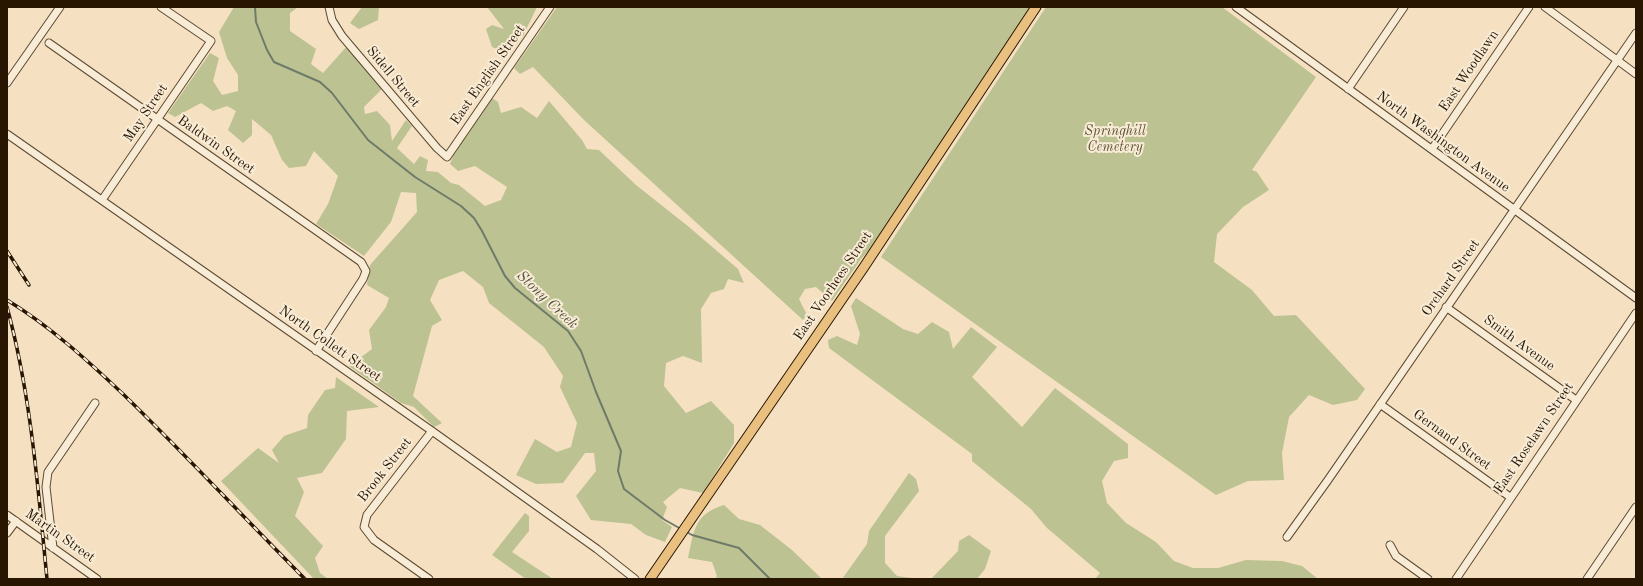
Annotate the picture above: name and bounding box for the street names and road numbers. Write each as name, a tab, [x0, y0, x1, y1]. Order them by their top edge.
street label: East English Street	[447, 22, 529, 128]
street label: East Woodlawn	[1435, 27, 1503, 115]
street label: Sidell Street	[363, 43, 423, 111]
street label: May Street	[120, 81, 172, 145]
street label: North Washington Avenue	[1373, 88, 1513, 196]
street label: Baldwin Street	[174, 112, 258, 178]
street label: East Voorhees Street	[790, 228, 876, 344]
street label: Orchard Street	[1418, 236, 1484, 320]
street label: North Collett Street	[276, 302, 384, 386]
street label: Smith Avenue	[1480, 311, 1558, 375]
street label: East Roselawn Street	[1490, 379, 1578, 497]
street label: Gernand Street	[1410, 406, 1494, 474]
street label: Brook Street	[354, 434, 416, 506]
street label: Martin Street	[22, 506, 98, 566]

